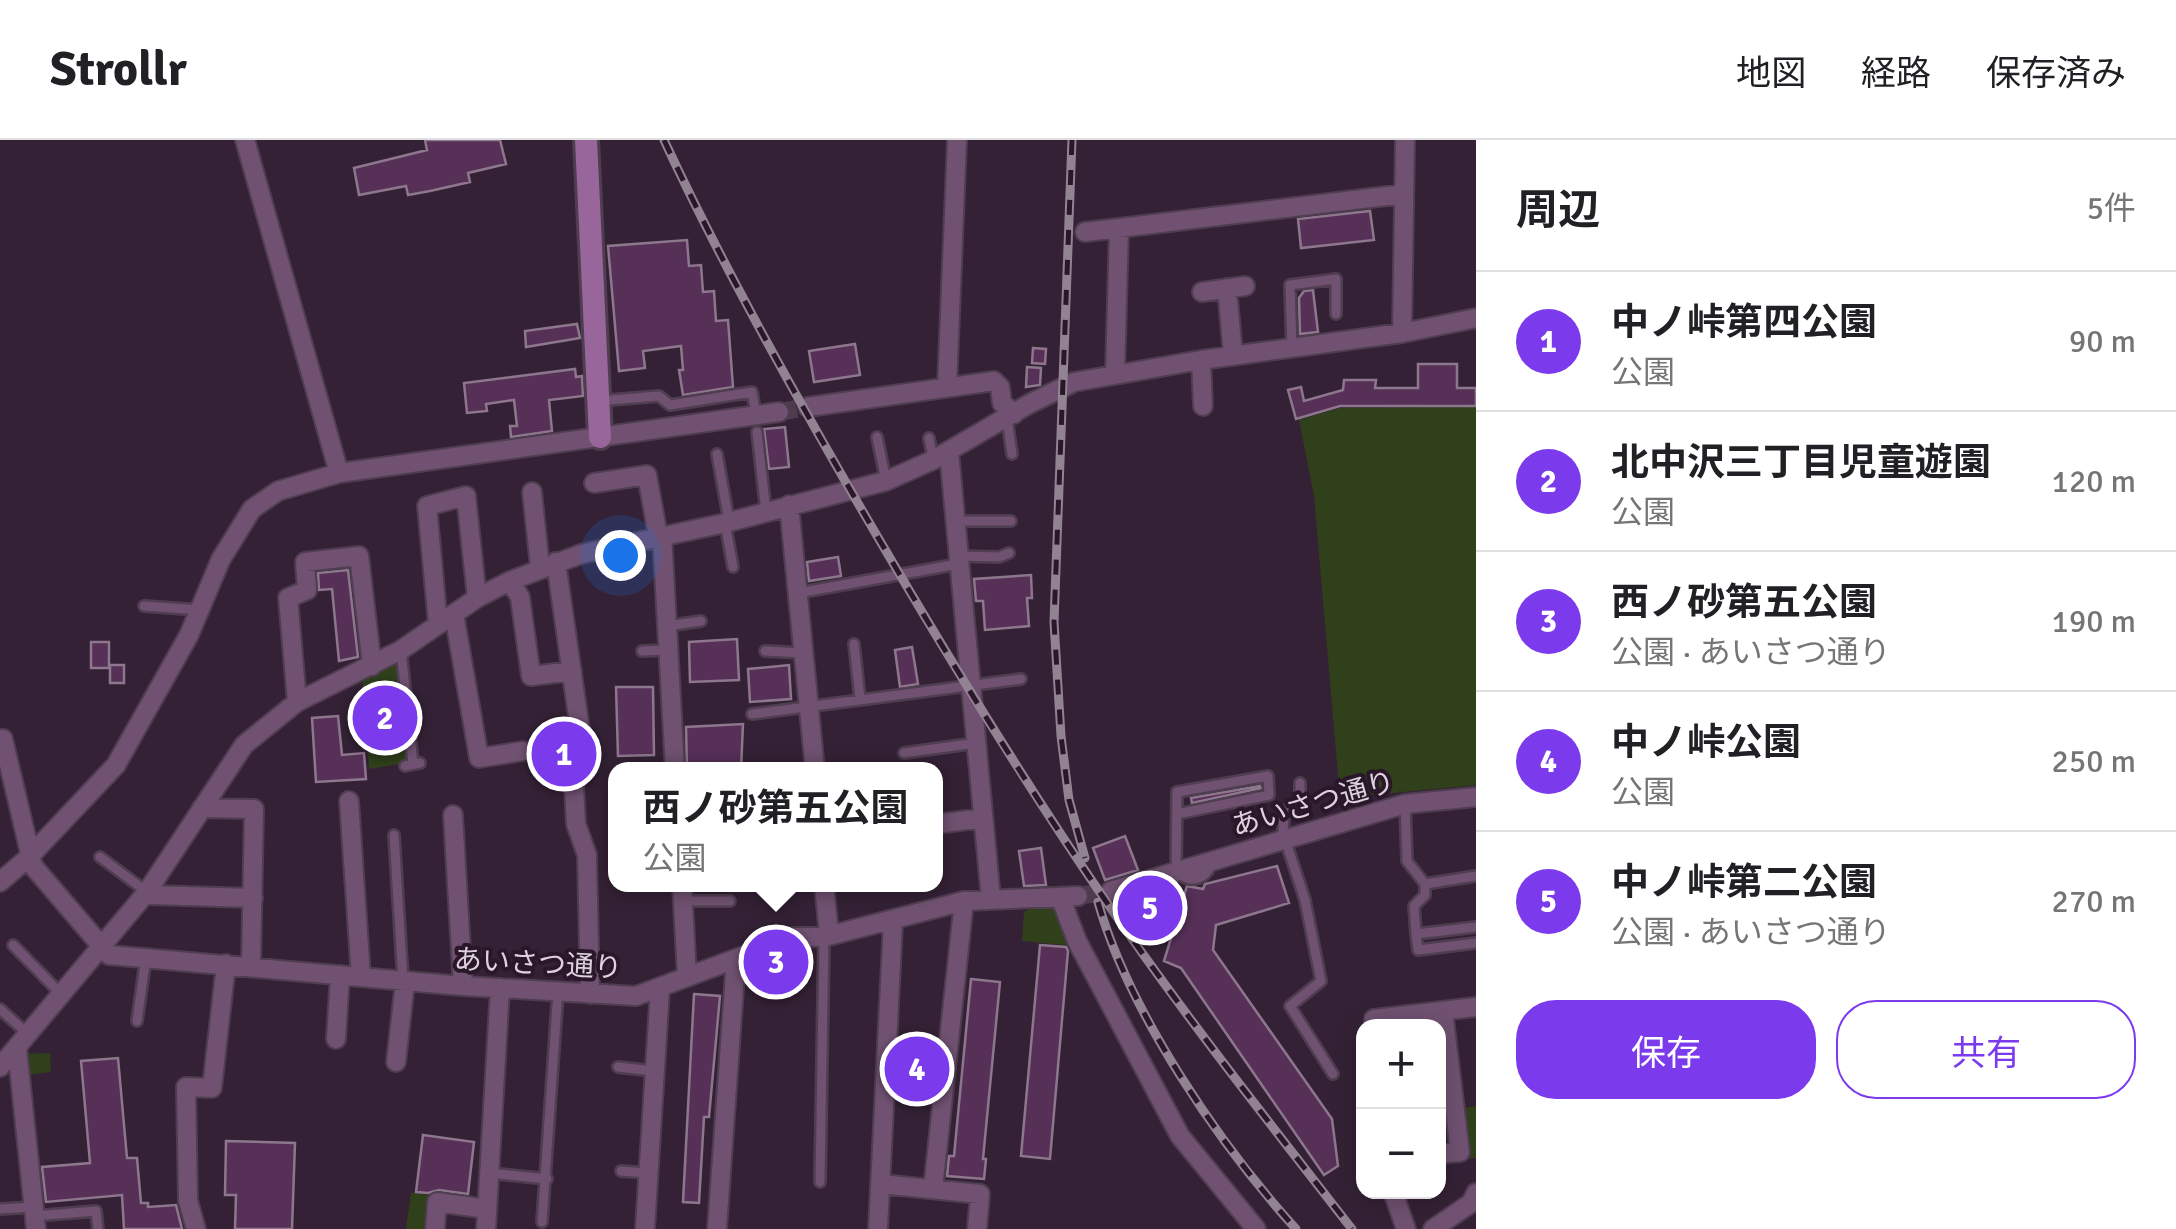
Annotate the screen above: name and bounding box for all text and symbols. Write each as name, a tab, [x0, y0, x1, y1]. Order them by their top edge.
text: Strollr	[50, 40, 187, 99]
text: 地図	[1736, 52, 1806, 95]
text: 経路	[1861, 52, 1931, 95]
text: 保存済み	[1986, 52, 2126, 95]
text: 周辺	[1516, 185, 1600, 236]
text: 5件	[2087, 189, 2136, 228]
text: 中ノ峠第四公園	[1611, 299, 1877, 346]
text: 1	[1540, 322, 1557, 361]
text: 90 m	[2069, 322, 2136, 361]
text: 公園	[1611, 353, 1675, 392]
text: 北中沢三丁目児童遊園	[1611, 439, 1991, 486]
text: 2	[1540, 462, 1557, 501]
text: 120 m	[2052, 462, 2136, 501]
text: 公園	[1611, 493, 1675, 532]
your location	[595, 530, 646, 581]
text: 西ノ砂第五公園	[1611, 579, 1877, 626]
text: 3	[1540, 602, 1557, 641]
text: 190 m	[2052, 602, 2136, 641]
text: 公園 · あいさつ通り	[1611, 633, 1891, 672]
pin: 2	[352, 680, 418, 756]
pin: 1	[532, 716, 596, 792]
text: 中ノ峠公園	[1611, 719, 1801, 766]
text: 4	[1540, 742, 1557, 781]
text: 250 m	[2052, 742, 2136, 781]
popup	[608, 762, 943, 892]
street label: あいさつ通り	[1228, 764, 1399, 843]
text: 公園	[1611, 773, 1675, 812]
text: 西ノ砂第五公園	[642, 785, 909, 832]
text: 公園	[642, 839, 707, 878]
text: 中ノ峠第二公園	[1611, 859, 1877, 906]
pin: 5	[1118, 870, 1182, 946]
text: 5	[1540, 882, 1557, 921]
text: 270 m	[2052, 882, 2136, 921]
text: 公園 · あいさつ通り	[1611, 913, 1891, 952]
pin: 3	[744, 924, 808, 1000]
street label: あいさつ通り	[453, 943, 623, 985]
button: 保存	[1516, 1000, 1816, 1099]
button: 共有	[1836, 1000, 2136, 1099]
map controls	[1356, 1019, 1446, 1199]
button: +	[1356, 1019, 1446, 1109]
pin: 4	[884, 1032, 950, 1106]
button: −	[1356, 1109, 1446, 1199]

